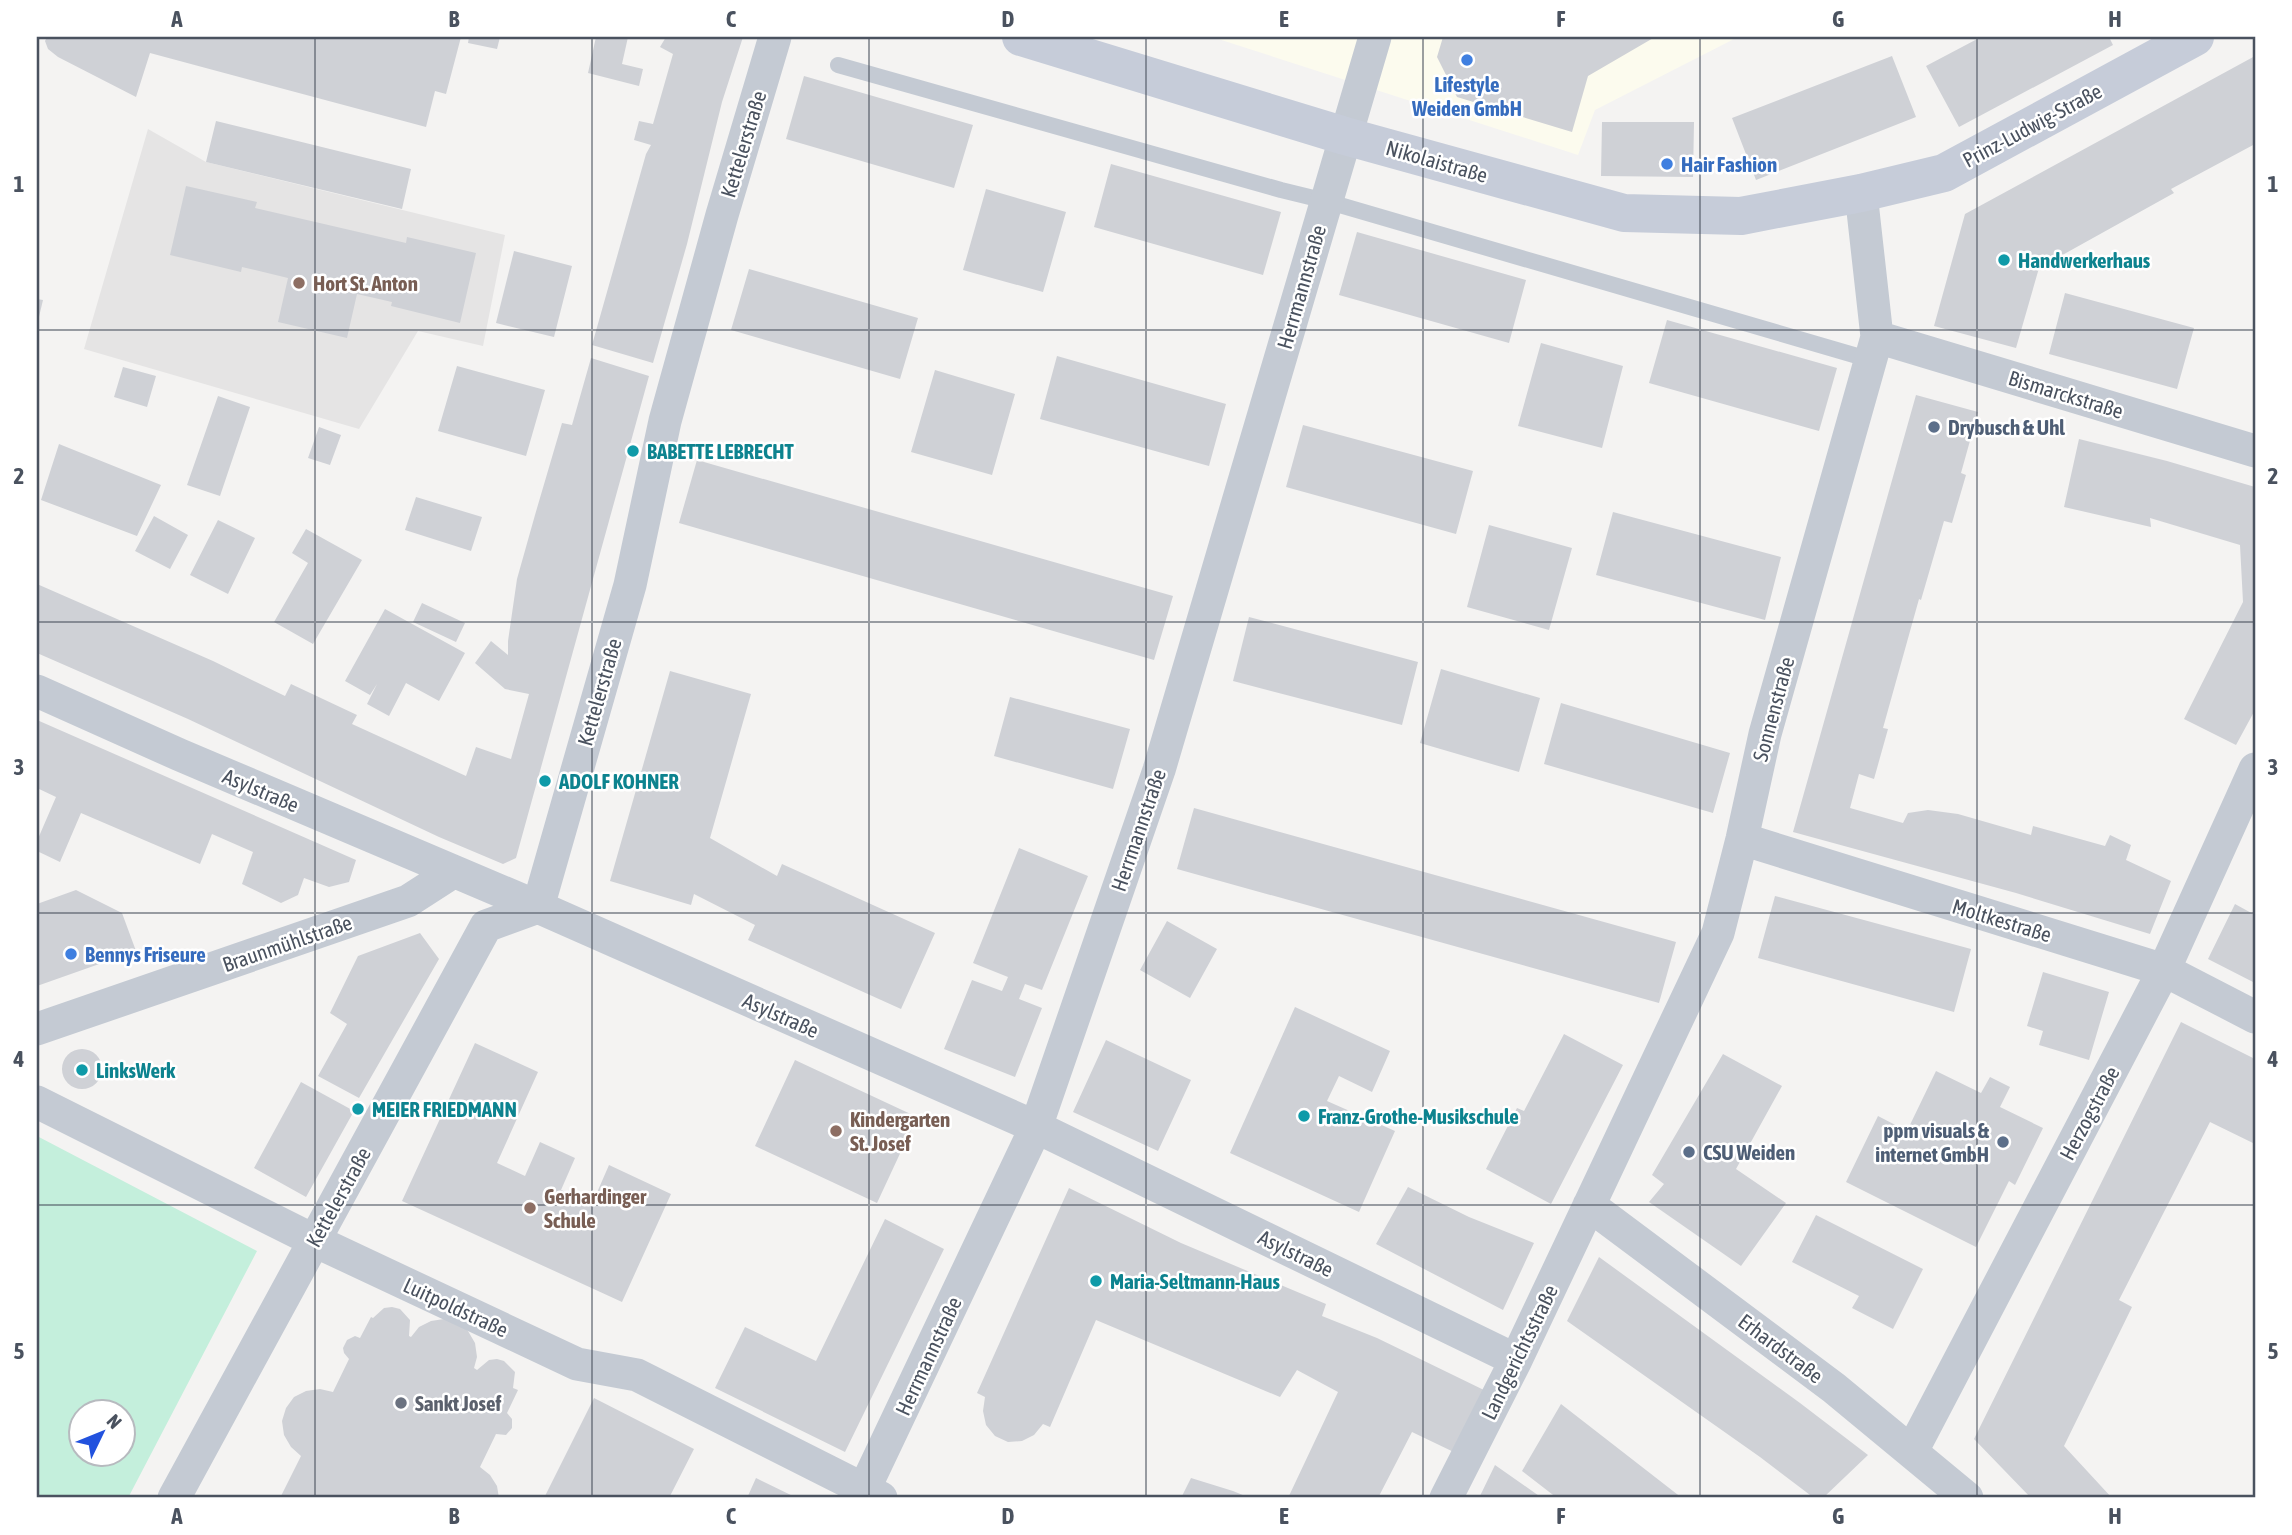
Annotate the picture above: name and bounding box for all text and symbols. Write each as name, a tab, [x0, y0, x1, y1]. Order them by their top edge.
text: A	[170, 6, 183, 32]
text: B	[449, 6, 460, 32]
text: C	[726, 6, 737, 32]
text: D	[1002, 6, 1015, 32]
text: E	[1279, 6, 1289, 32]
text: F	[1556, 6, 1566, 32]
text: G	[1832, 6, 1844, 32]
text: H	[2108, 6, 2122, 32]
marker: Lifestyle Weiden GmbH	[1459, 52, 1475, 68]
place label: Lifestyle Weiden GmbH	[1411, 72, 1522, 120]
street label: Prinz-Ludwig-Straße	[1958, 78, 2106, 172]
street label: Kettelerstraße	[715, 88, 771, 200]
street label: Nikolaistraße	[1383, 135, 1491, 187]
place label: Hair Fashion	[1681, 152, 1777, 176]
marker: Hair Fashion	[1659, 156, 1675, 172]
text: 1	[14, 171, 25, 197]
text: 1	[2268, 171, 2279, 197]
street label: Herrmannstraße	[1272, 222, 1330, 352]
place label: Handwerkerhaus	[2018, 248, 2151, 272]
marker: Handwerkerhaus	[1996, 252, 2012, 268]
place label: Hort St. Anton	[313, 271, 418, 295]
marker: Hort St. Anton	[291, 275, 307, 291]
street label: Bismarckstraße	[2006, 365, 2126, 423]
place label: Drybusch & Uhl	[1948, 415, 2065, 439]
marker: Drybusch & Uhl	[1926, 419, 1942, 435]
place label: BABETTE LEBRECHT	[647, 439, 795, 463]
marker: BABETTE LEBRECHT	[625, 443, 641, 459]
text: 2	[14, 463, 24, 489]
text: 2	[2268, 463, 2278, 489]
street label: Kettelerstraße	[572, 636, 626, 748]
street label: Sonnenstraße	[1748, 654, 1798, 764]
text: 3	[14, 754, 24, 780]
text: 3	[2268, 754, 2278, 780]
street label: Asylstraße	[219, 763, 303, 817]
street label: Herrmannstraße	[1106, 766, 1170, 894]
place label: ADOLF KOHNER	[558, 769, 679, 793]
marker: ADOLF KOHNER	[537, 773, 553, 789]
street label: Moltkestraße	[1950, 894, 2054, 946]
street label: Braunmühlstraße	[219, 910, 355, 976]
place label: Bennys Friseure	[85, 942, 206, 966]
marker: Bennys Friseure	[63, 946, 79, 962]
street label: Asylstraße	[739, 988, 823, 1042]
text: 4	[13, 1046, 25, 1072]
text: 4	[2267, 1046, 2279, 1072]
place label: LinksWerk	[96, 1058, 176, 1082]
marker: LinksWerk	[74, 1062, 90, 1078]
street label: Herzogstraße	[2054, 1062, 2124, 1164]
place label: MEIER FRIEDMANN	[372, 1097, 517, 1121]
marker: MEIER FRIEDMANN	[350, 1101, 366, 1117]
place label: Franz-Grothe-Musikschule	[1318, 1104, 1519, 1128]
place label: Kindergarten St. Josef	[850, 1107, 950, 1155]
marker: Franz-Grothe-Musikschule	[1296, 1108, 1312, 1124]
place label: ppm visuals & internet GmbH	[1875, 1118, 1990, 1166]
marker: Kindergarten St. Josef	[828, 1123, 844, 1139]
marker: ppm visuals & internet GmbH	[1995, 1134, 2011, 1150]
place label: CSU Weiden	[1703, 1140, 1795, 1164]
street label: Kettelerstraße	[301, 1143, 375, 1251]
marker: CSU Weiden	[1681, 1144, 1697, 1160]
place label: Gerhardinger Schule	[544, 1184, 647, 1232]
marker: Gerhardinger Schule	[522, 1200, 538, 1216]
street label: Asylstraße	[1255, 1225, 1337, 1281]
place label: Maria-Seltmann-Haus	[1110, 1269, 1280, 1293]
street label: Luitpoldstraße	[400, 1272, 512, 1342]
marker: Maria-Seltmann-Haus	[1088, 1273, 1104, 1289]
street label: Landgerichtsstraße	[1476, 1281, 1562, 1423]
street label: Herrmannstraße	[890, 1293, 966, 1419]
street label: Erhardstraße	[1734, 1308, 1828, 1388]
text: 5	[14, 1338, 25, 1364]
text: 5	[2268, 1338, 2279, 1364]
place label: Sankt Josef	[415, 1391, 501, 1415]
marker: Sankt Josef	[393, 1395, 409, 1411]
north arrow	[66, 1398, 136, 1468]
text: N	[103, 1410, 126, 1433]
text: A	[170, 1503, 183, 1529]
text: B	[449, 1503, 460, 1529]
text: C	[726, 1503, 737, 1529]
text: D	[1002, 1503, 1015, 1529]
text: E	[1279, 1503, 1289, 1529]
text: F	[1556, 1503, 1566, 1529]
text: G	[1832, 1503, 1844, 1529]
text: H	[2108, 1503, 2122, 1529]

